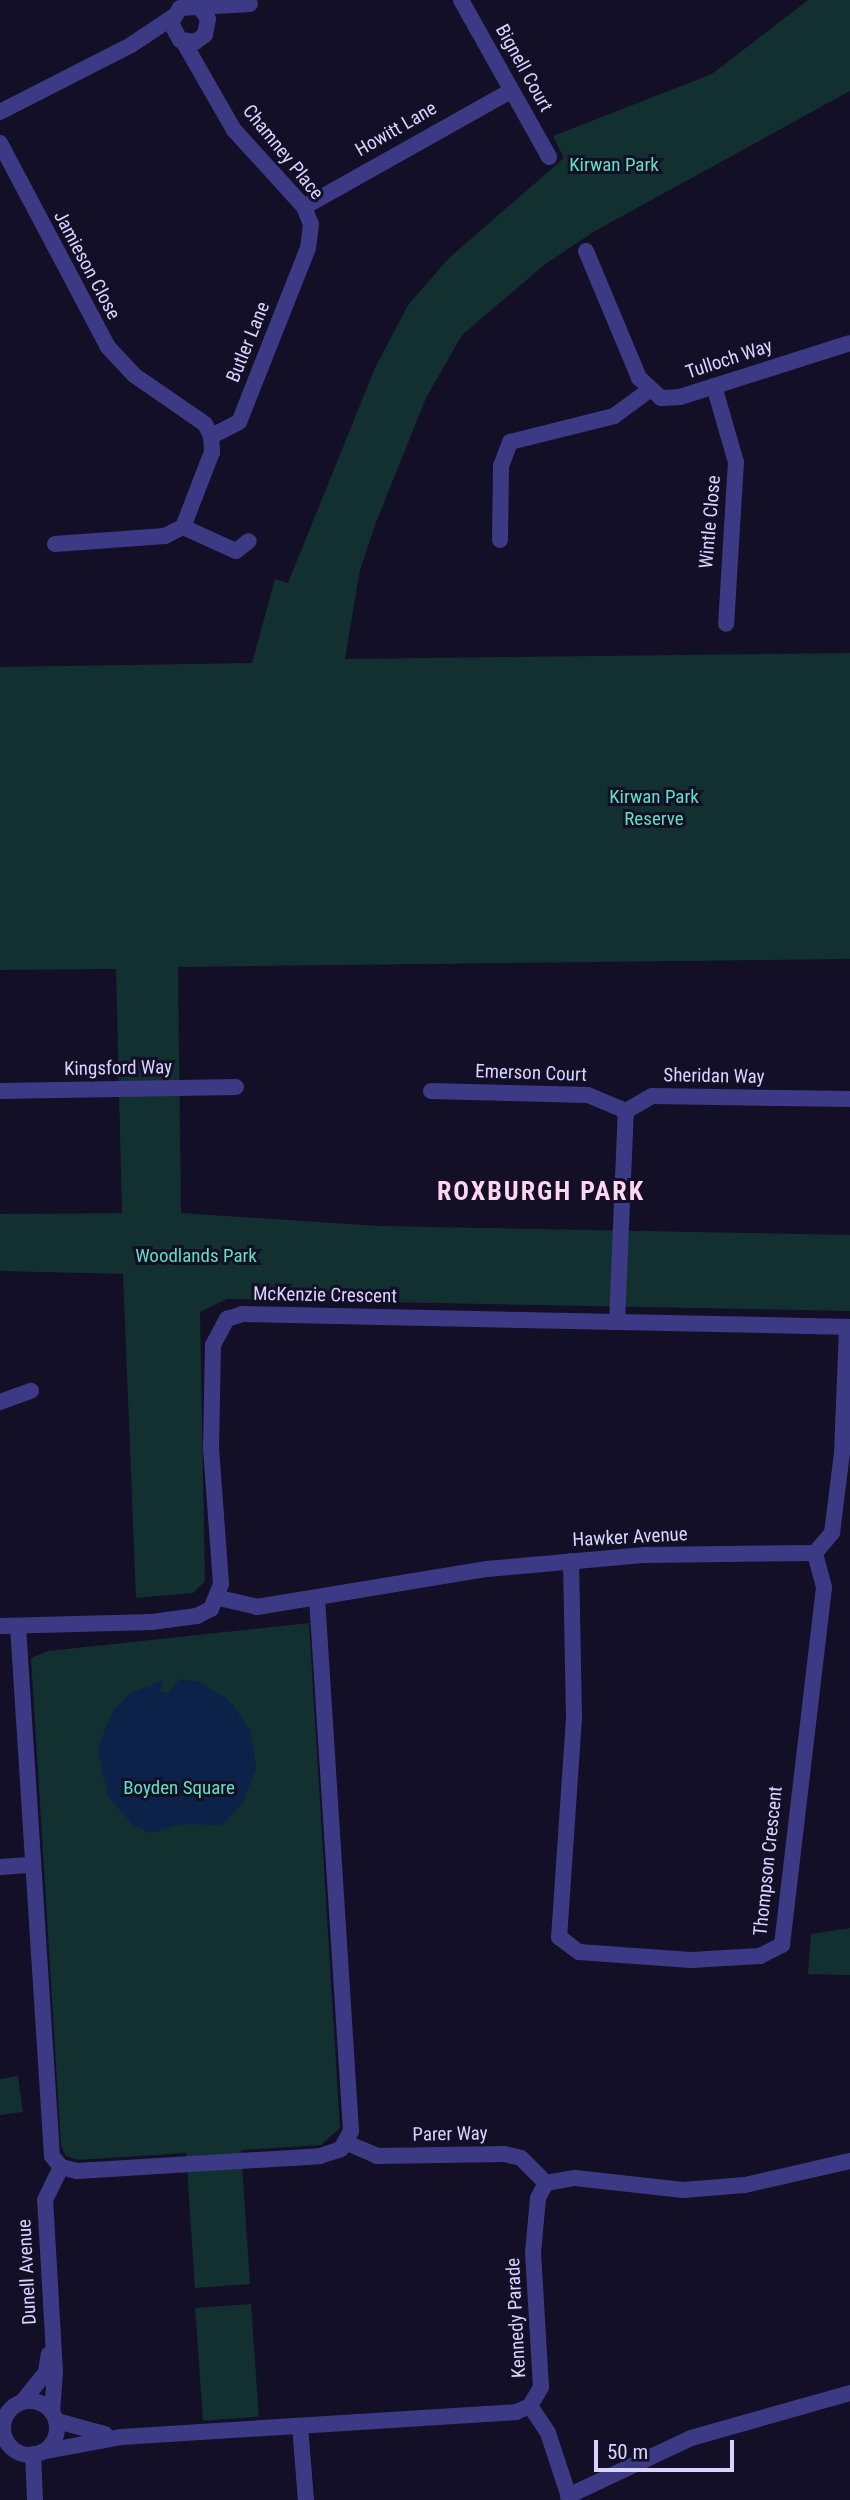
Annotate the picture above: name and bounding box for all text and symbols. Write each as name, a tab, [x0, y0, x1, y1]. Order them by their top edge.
street label: Bignell Court	[491, 20, 557, 116]
street label: Howitt Lane	[351, 97, 441, 161]
street label: Chamney Place	[238, 100, 328, 204]
park label: Kirwan Park	[569, 154, 659, 176]
street label: Jamieson Close	[49, 207, 125, 323]
street label: Butler Lane	[222, 298, 274, 386]
street label: Tulloch Way	[683, 334, 775, 384]
street label: Wintle Close	[695, 474, 725, 570]
park label: Kirwan Park Reserve	[609, 786, 699, 830]
street label: Kingsford Way	[64, 1056, 172, 1080]
street label: Emerson Court	[475, 1060, 587, 1086]
street label: Sheridan Way	[663, 1064, 765, 1088]
district label: ROXBURGH PARK	[439, 1176, 643, 1208]
park label: Woodlands Park	[135, 1245, 257, 1267]
street label: McKenzie Crescent	[253, 1282, 397, 1308]
street label: Hawker Avenue	[572, 1523, 688, 1551]
park label: Boyden Square	[123, 1777, 235, 1799]
street label: Thompson Crescent	[749, 1785, 787, 1937]
street label: Parer Way	[412, 2122, 488, 2146]
street label: Dunell Avenue	[13, 2219, 41, 2325]
street label: Kennedy Parade	[501, 2257, 531, 2379]
scale bar	[598, 2426, 738, 2470]
text: 50 m	[607, 2440, 648, 2464]

